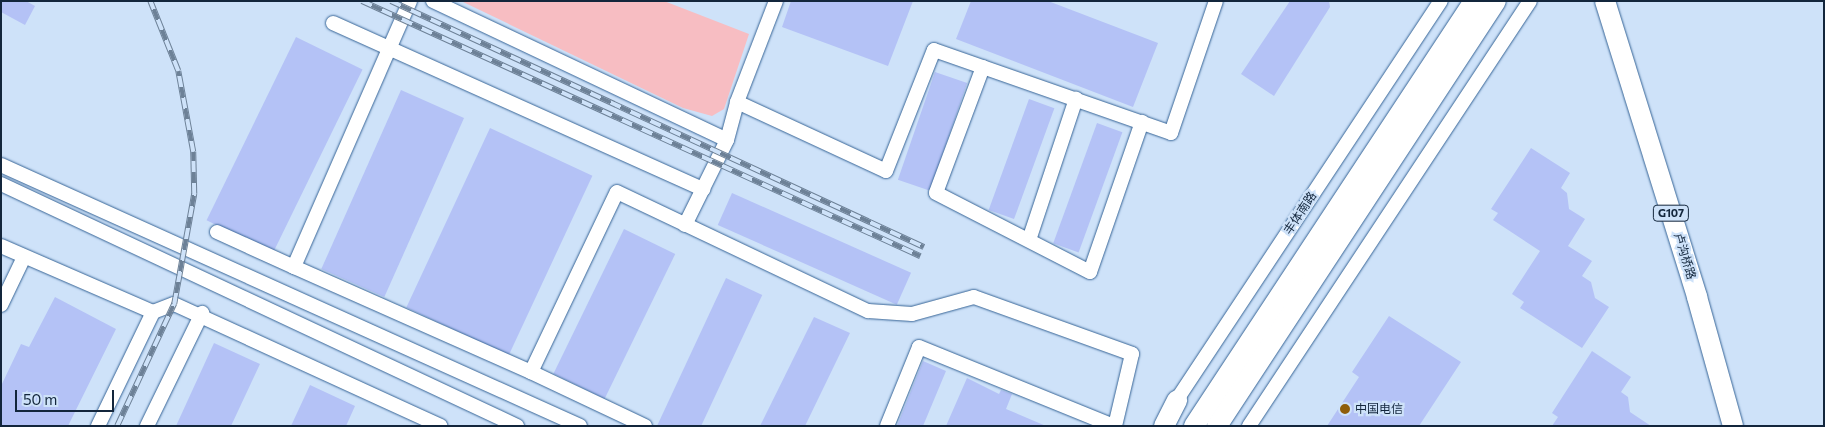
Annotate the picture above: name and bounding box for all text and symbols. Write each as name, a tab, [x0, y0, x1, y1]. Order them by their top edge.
street label: 丰体南路	[1281, 189, 1319, 237]
road number: G107	[1652, 204, 1690, 222]
street label: 卢沟桥路	[1671, 231, 1699, 281]
scale bar	[18, 380, 116, 412]
text: 50 m	[23, 390, 57, 408]
place label: 中国电信	[1355, 402, 1403, 416]
marker: 中国电信	[1339, 403, 1351, 415]

